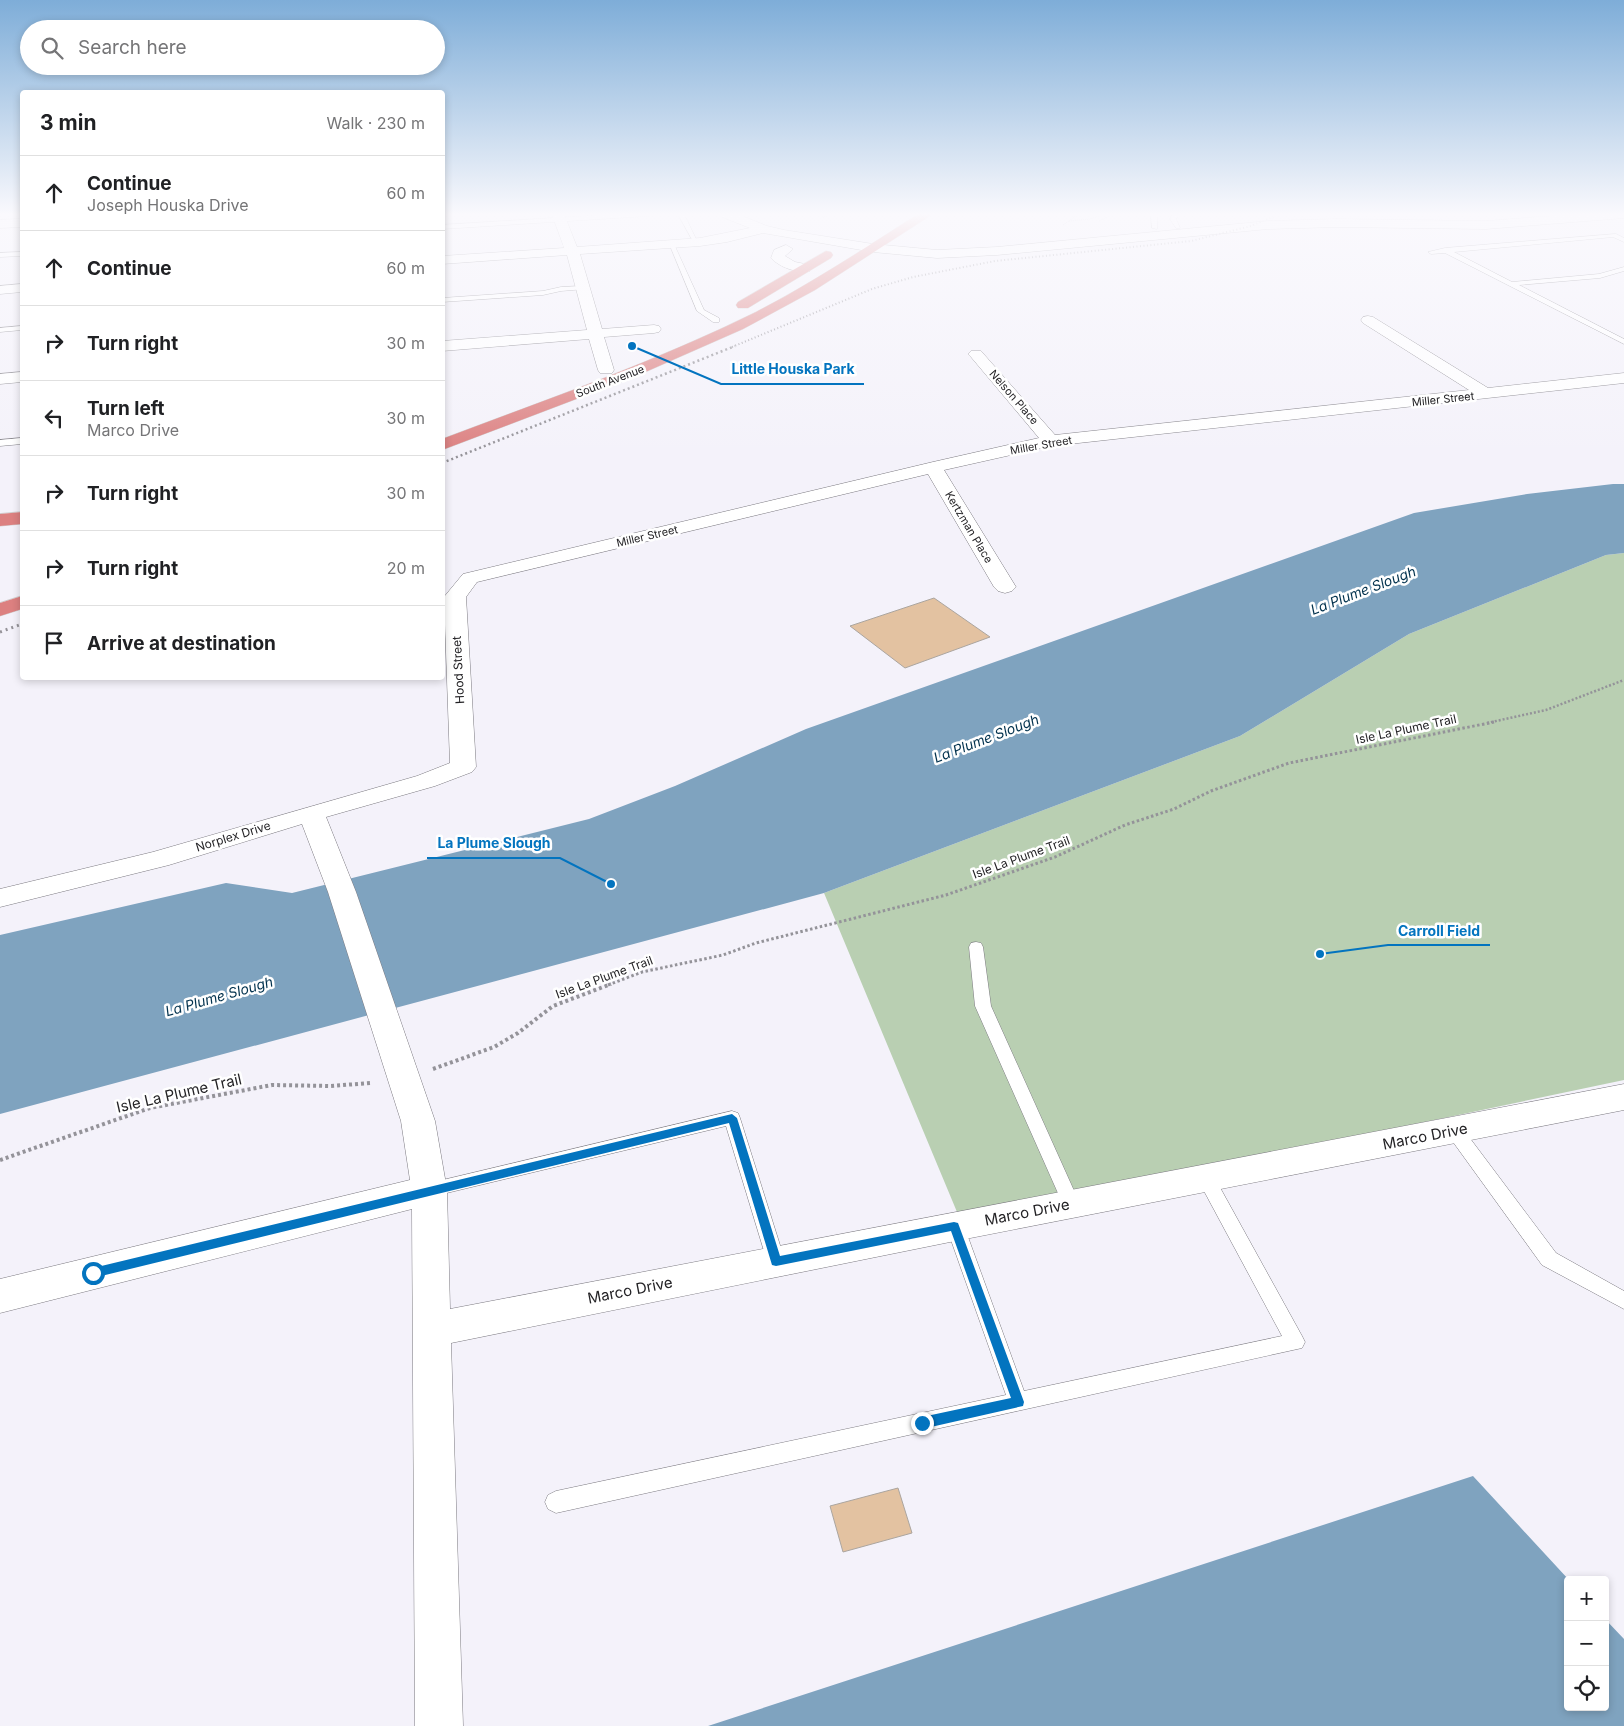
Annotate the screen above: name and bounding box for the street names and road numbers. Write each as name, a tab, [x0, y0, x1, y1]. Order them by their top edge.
street label: South Avenue	[574, 362, 646, 400]
street label: Nelson Place	[986, 367, 1042, 427]
street label: Miller Street	[1411, 389, 1475, 409]
street label: Miller Street	[1009, 433, 1073, 457]
street label: Kertzman Place	[942, 489, 996, 565]
street label: Miller Street	[615, 522, 679, 550]
street label: Hood Street	[449, 636, 467, 704]
street label: Isle La Plume Trail	[1354, 711, 1458, 747]
street label: Norplex Drive	[194, 817, 272, 855]
street label: Isle La Plume Trail	[970, 832, 1072, 882]
street label: Isle La Plume Trail	[553, 952, 655, 1002]
street label: Isle La Plume Trail	[114, 1069, 244, 1117]
street label: Marco Drive	[1381, 1118, 1469, 1154]
street label: Marco Drive	[983, 1194, 1071, 1230]
street label: Marco Drive	[586, 1272, 674, 1308]

